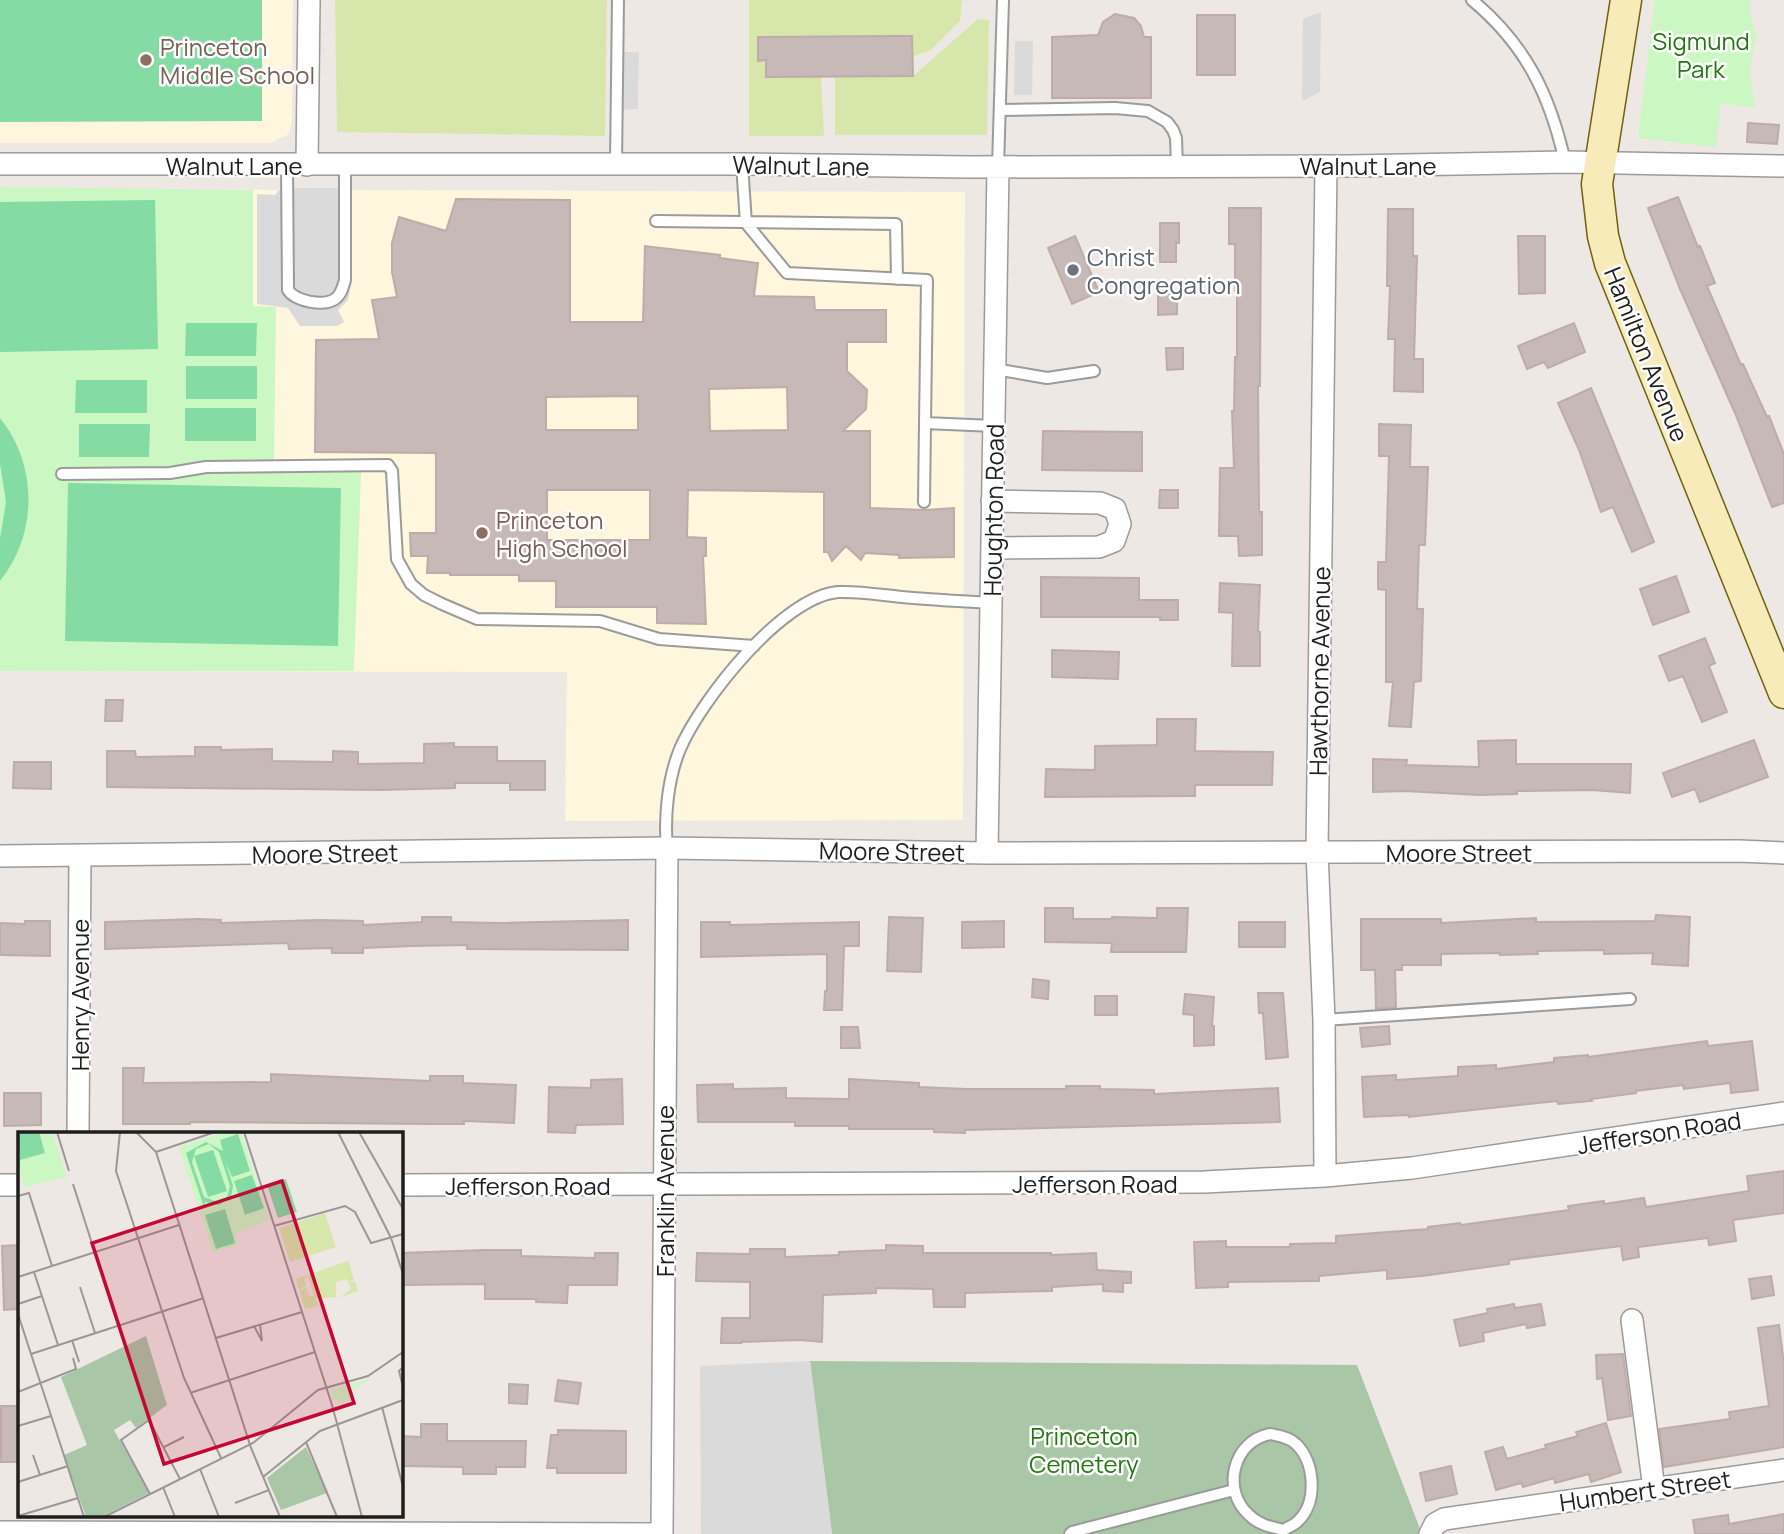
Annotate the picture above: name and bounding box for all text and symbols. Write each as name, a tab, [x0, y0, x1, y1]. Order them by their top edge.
park label: Sigmund Park	[1652, 24, 1750, 85]
place label: Princeton Middle School	[160, 30, 315, 91]
marker: Princeton Middle School	[138, 52, 154, 68]
street label: Walnut Lane	[732, 147, 870, 183]
street label: Walnut Lane	[165, 149, 303, 182]
street label: Walnut Lane	[1299, 149, 1437, 182]
place label: Christ Congregation	[1087, 240, 1240, 301]
marker: Christ Congregation	[1065, 262, 1081, 278]
street label: Hamilton Avenue	[1597, 262, 1697, 446]
street label: Houghton Road	[975, 423, 1011, 597]
place label: Princeton High School	[496, 503, 628, 564]
marker: Princeton High School	[474, 525, 490, 541]
street label: Hawthorne Avenue	[1301, 566, 1337, 776]
street label: Moore Street	[819, 833, 965, 869]
street label: Moore Street	[252, 835, 398, 871]
street label: Moore Street	[1386, 836, 1532, 869]
street label: Henry Avenue	[63, 919, 96, 1071]
street label: Jefferson Road	[1575, 1103, 1743, 1161]
street label: Franklin Avenue	[648, 1105, 681, 1277]
inset map	[18, 1132, 402, 1516]
street label: Jefferson Road	[1012, 1167, 1178, 1200]
street label: Jefferson Road	[445, 1169, 611, 1202]
park label: Princeton Cemetery	[1029, 1419, 1139, 1480]
street label: Humbert Street	[1557, 1462, 1733, 1518]

